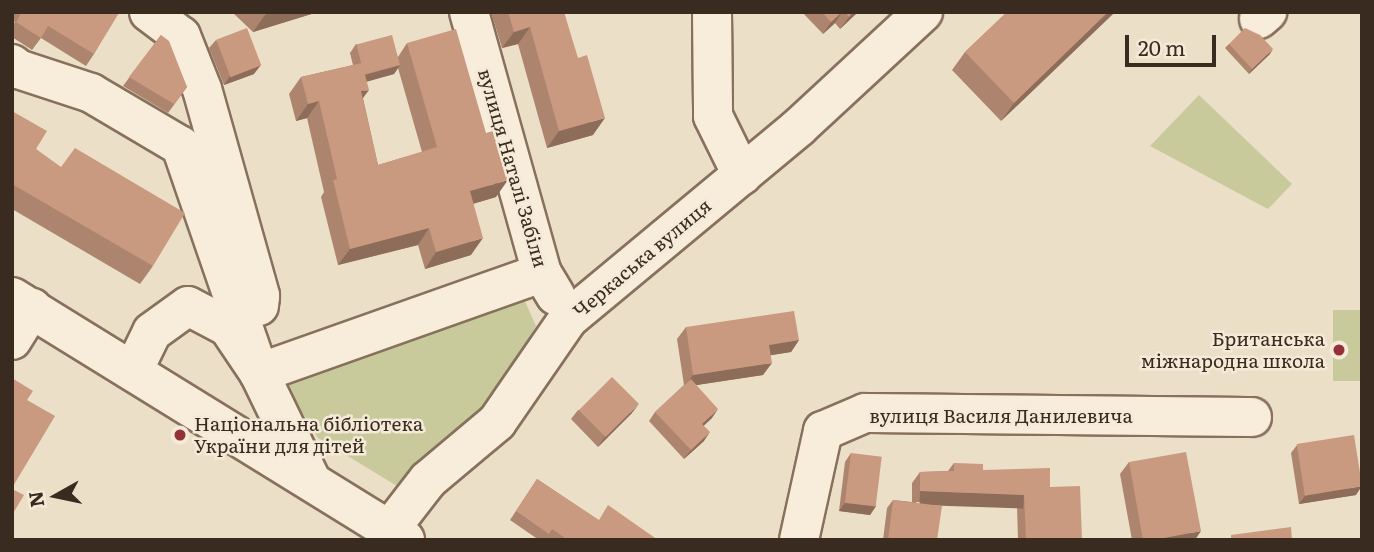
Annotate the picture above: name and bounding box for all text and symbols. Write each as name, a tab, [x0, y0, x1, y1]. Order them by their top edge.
scale bar	[1129, 21, 1220, 65]
text: 20 m	[1138, 31, 1185, 62]
street label: вулиця Наталі Забіли	[474, 66, 552, 270]
street label: Черкаська вулиця	[568, 194, 716, 322]
place label: Британська міжнародна школа	[1141, 328, 1325, 372]
marker: Британська міжнародна школа	[1331, 342, 1347, 358]
street label: вулиця Василя Данилевича	[869, 405, 1133, 427]
place label: Національна бібліотека України для дітей	[194, 413, 423, 457]
marker: Національна бібліотека України для дітей	[172, 427, 188, 443]
north arrow	[21, 461, 91, 531]
text: N	[20, 489, 50, 509]

